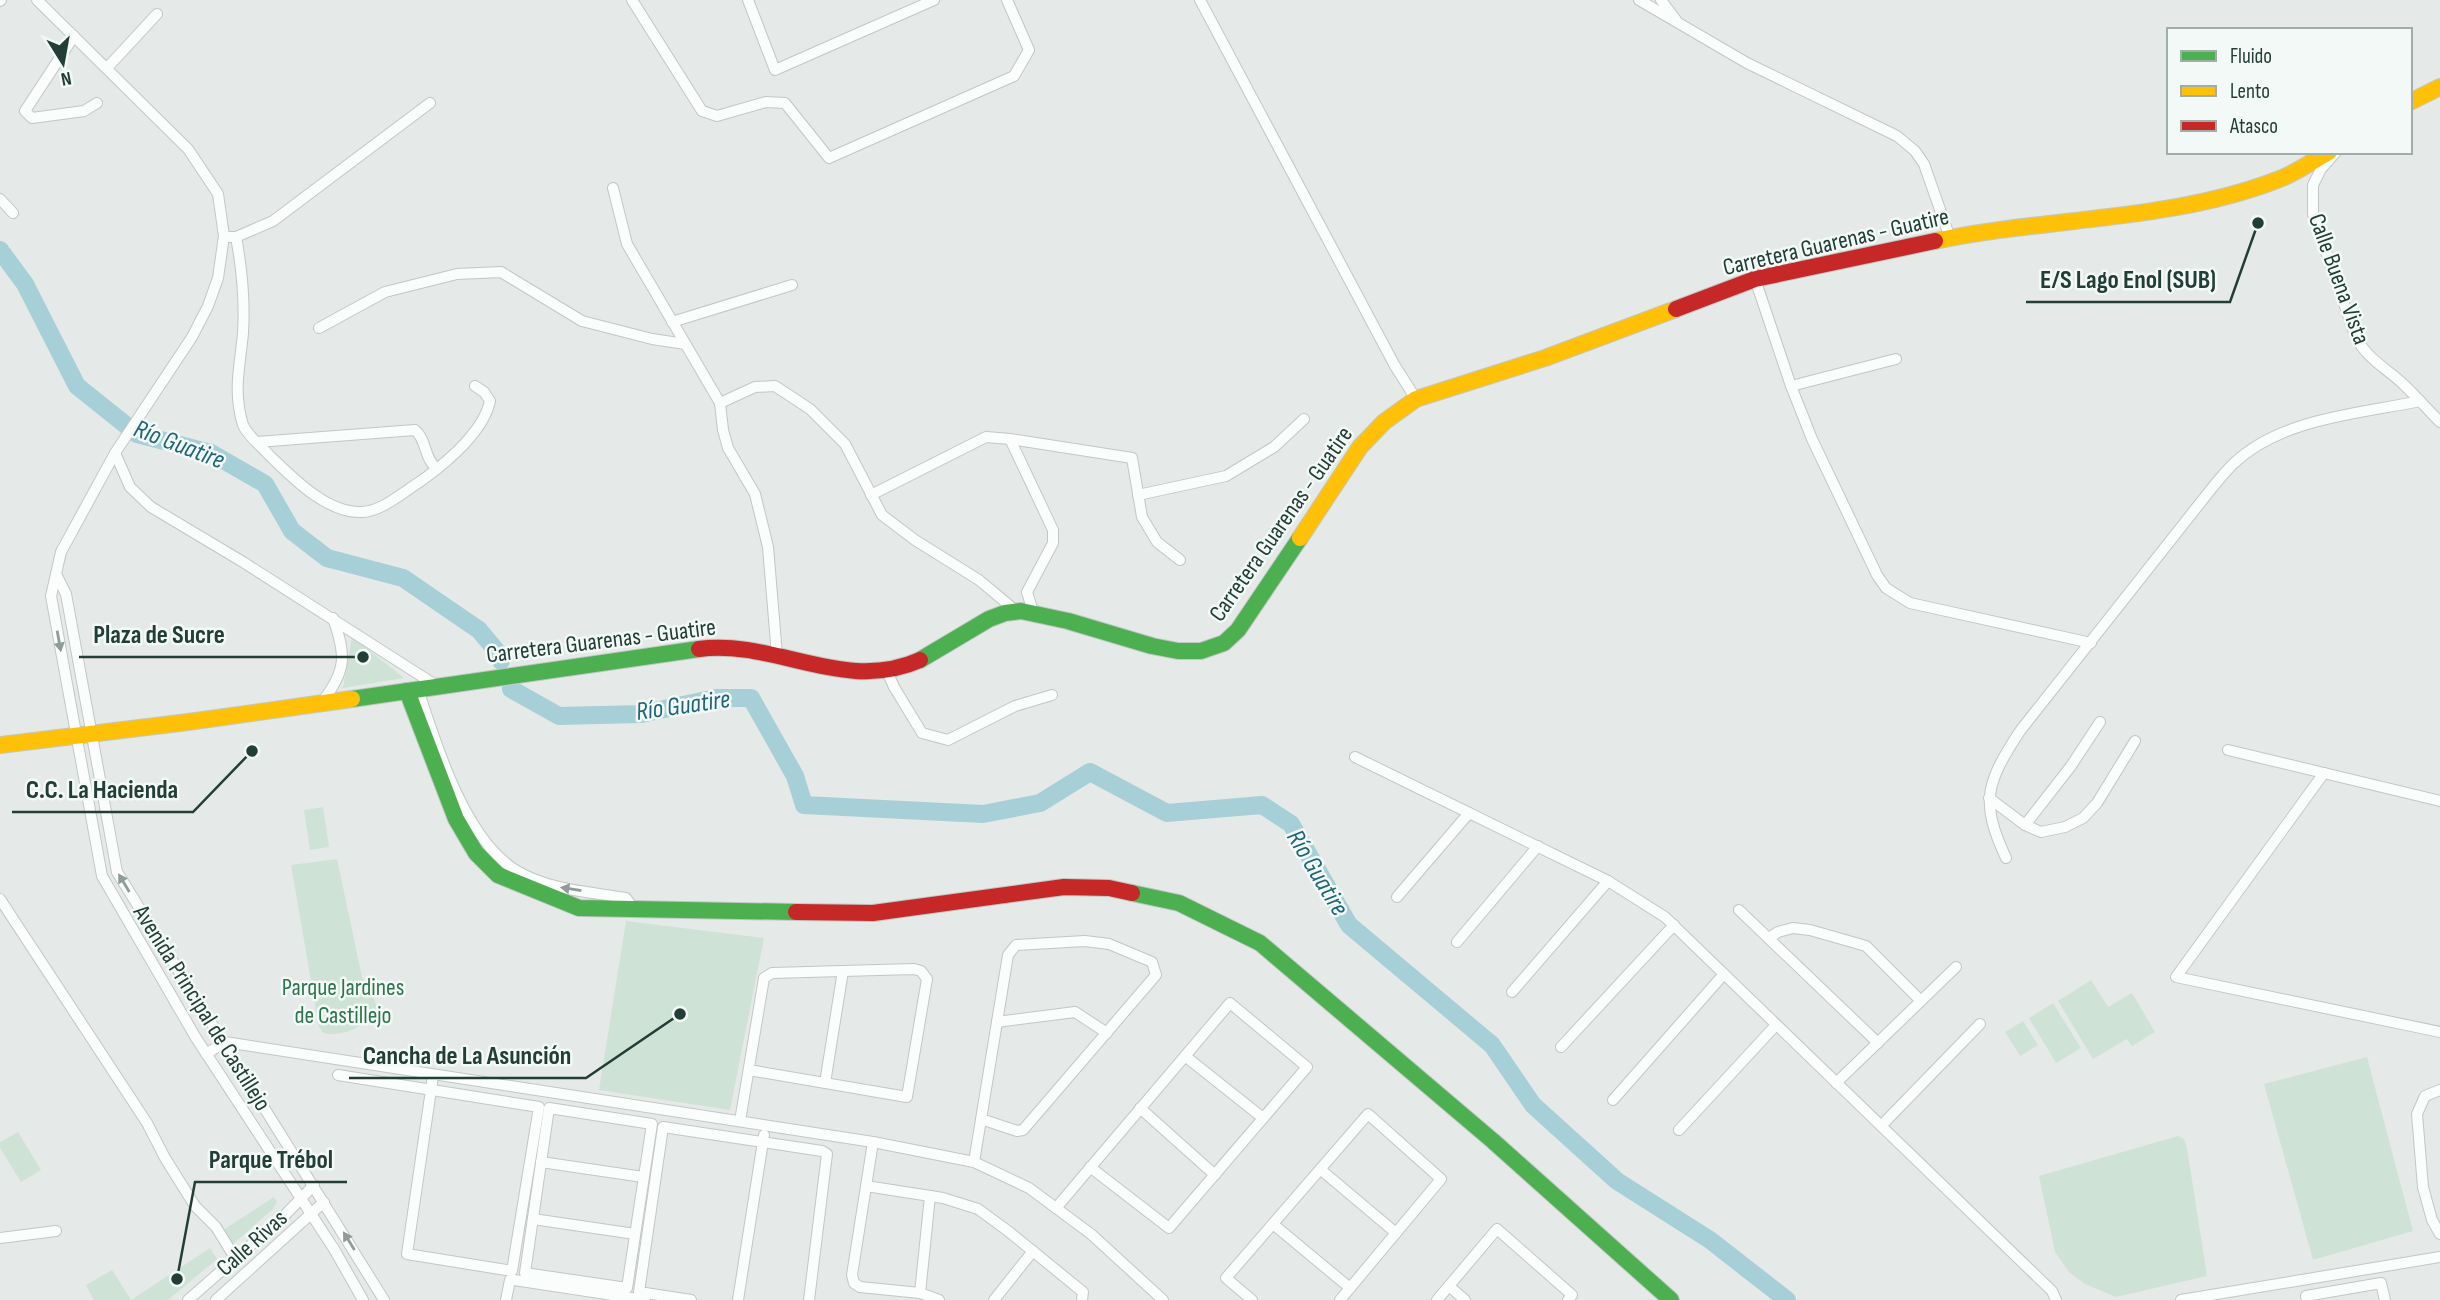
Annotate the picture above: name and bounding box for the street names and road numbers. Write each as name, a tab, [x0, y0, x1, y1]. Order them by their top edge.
street label: Carretera Guarenas - Guatire	[1720, 202, 1952, 282]
street label: Calle Buena Vista	[2302, 210, 2376, 348]
street label: Carretera Guarenas - Guatire	[1203, 421, 1359, 627]
street label: Carretera Guarenas - Guatire	[485, 613, 717, 669]
street label: Avenida Principal de Castillejo	[126, 899, 277, 1116]
street label: Calle Rivas	[211, 1204, 293, 1282]

